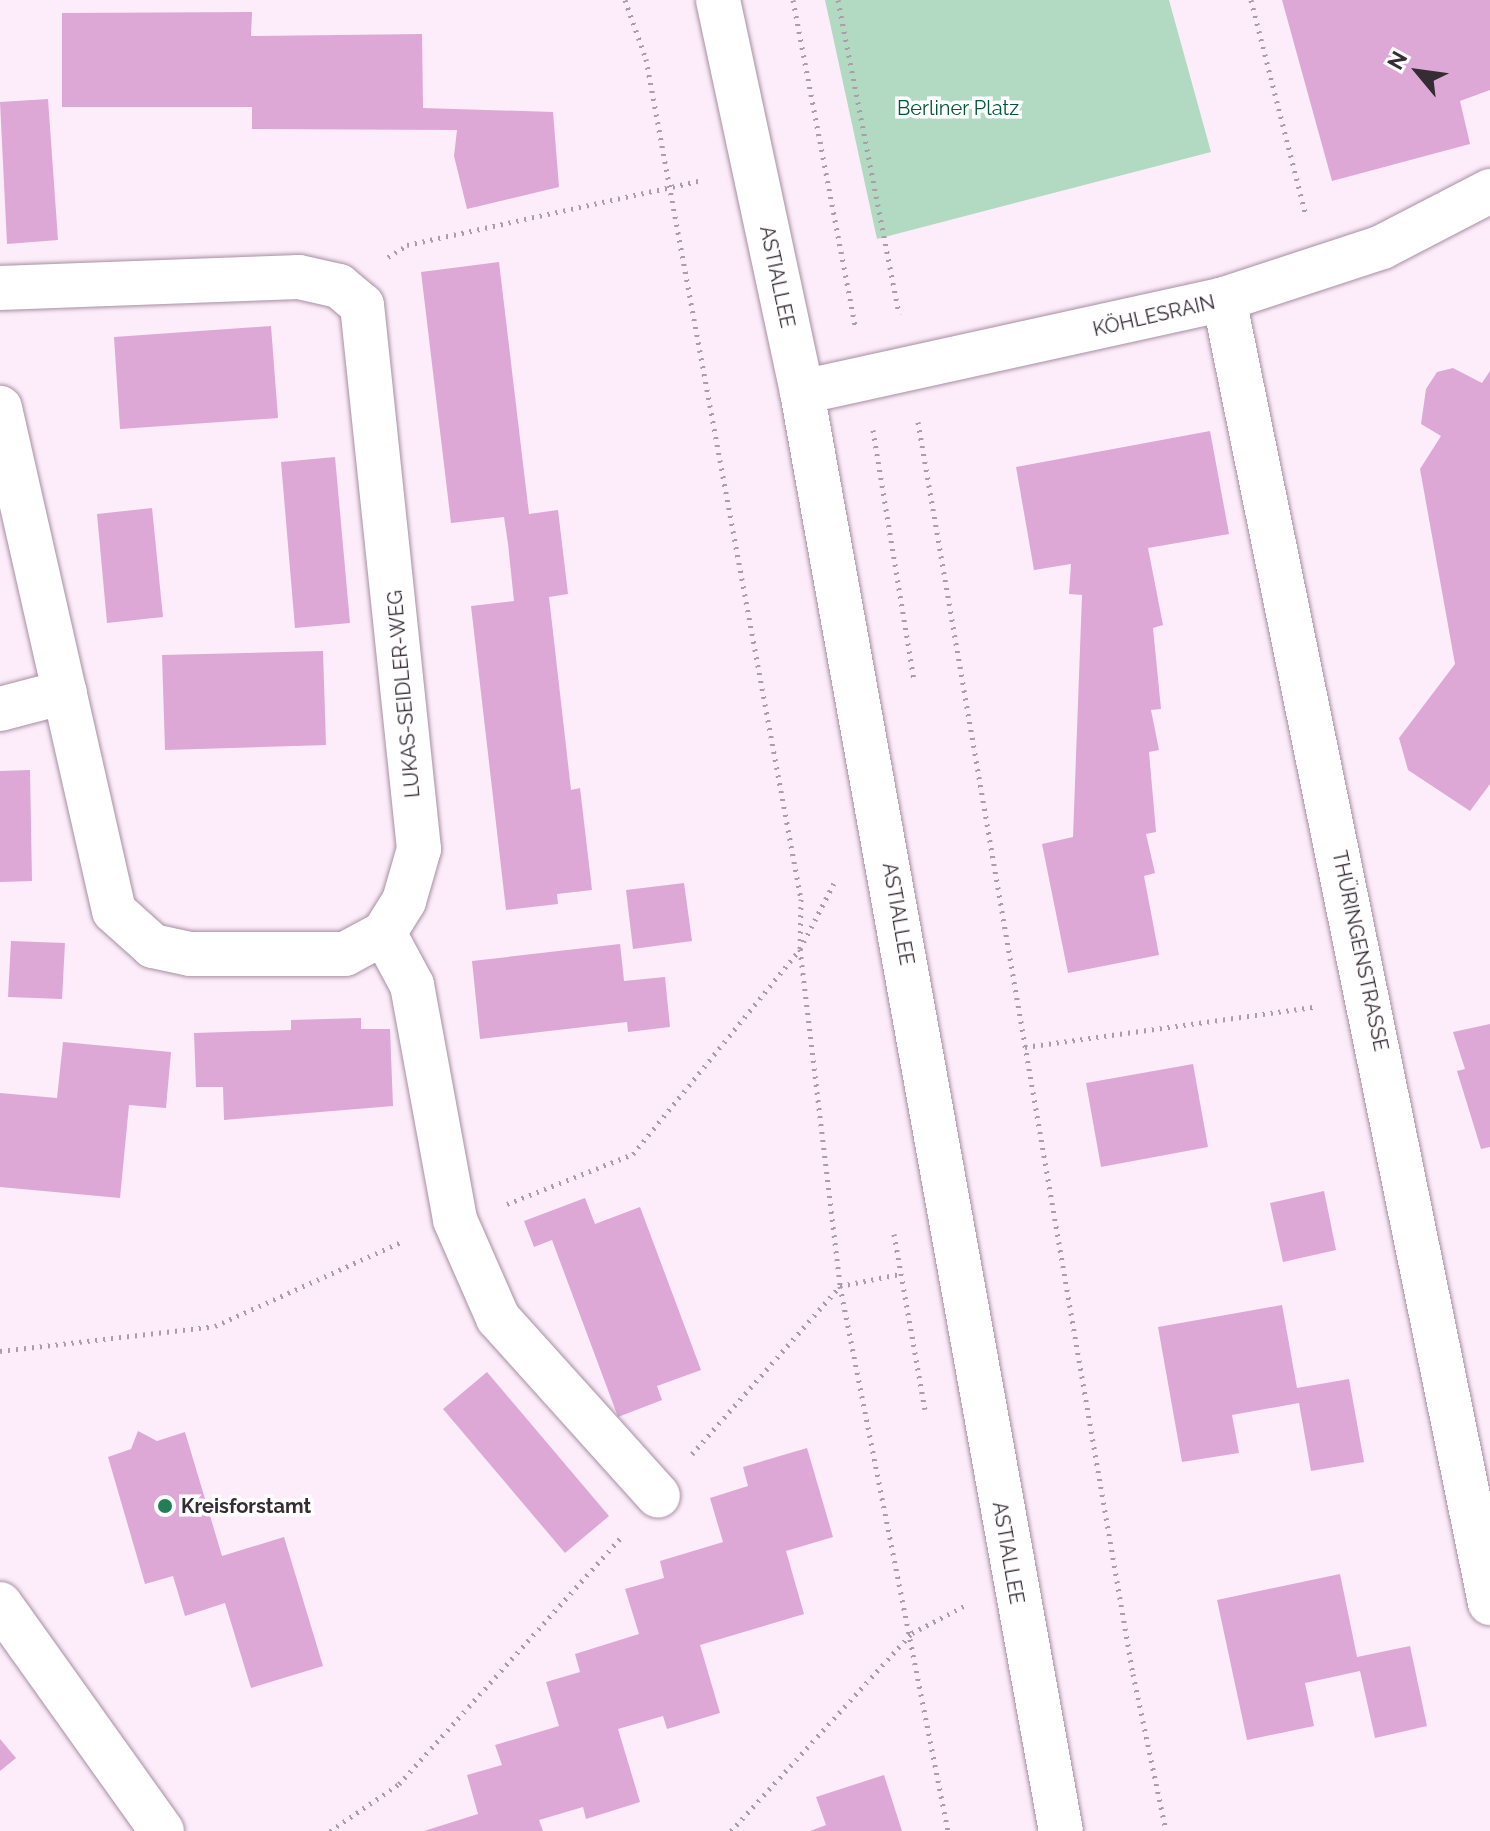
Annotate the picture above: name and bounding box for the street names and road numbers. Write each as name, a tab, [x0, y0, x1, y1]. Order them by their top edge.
street label: ASTIALLEE	[754, 224, 800, 330]
street label: KÖHLESRAIN	[1091, 290, 1217, 342]
street label: LUKAS-SEIDLER-WEG	[383, 589, 425, 799]
street label: THÜRINGENSTRASSE	[1327, 848, 1393, 1054]
street label: ASTIALLEE	[877, 861, 919, 967]
street label: ASTIALLEE	[987, 1500, 1029, 1606]

